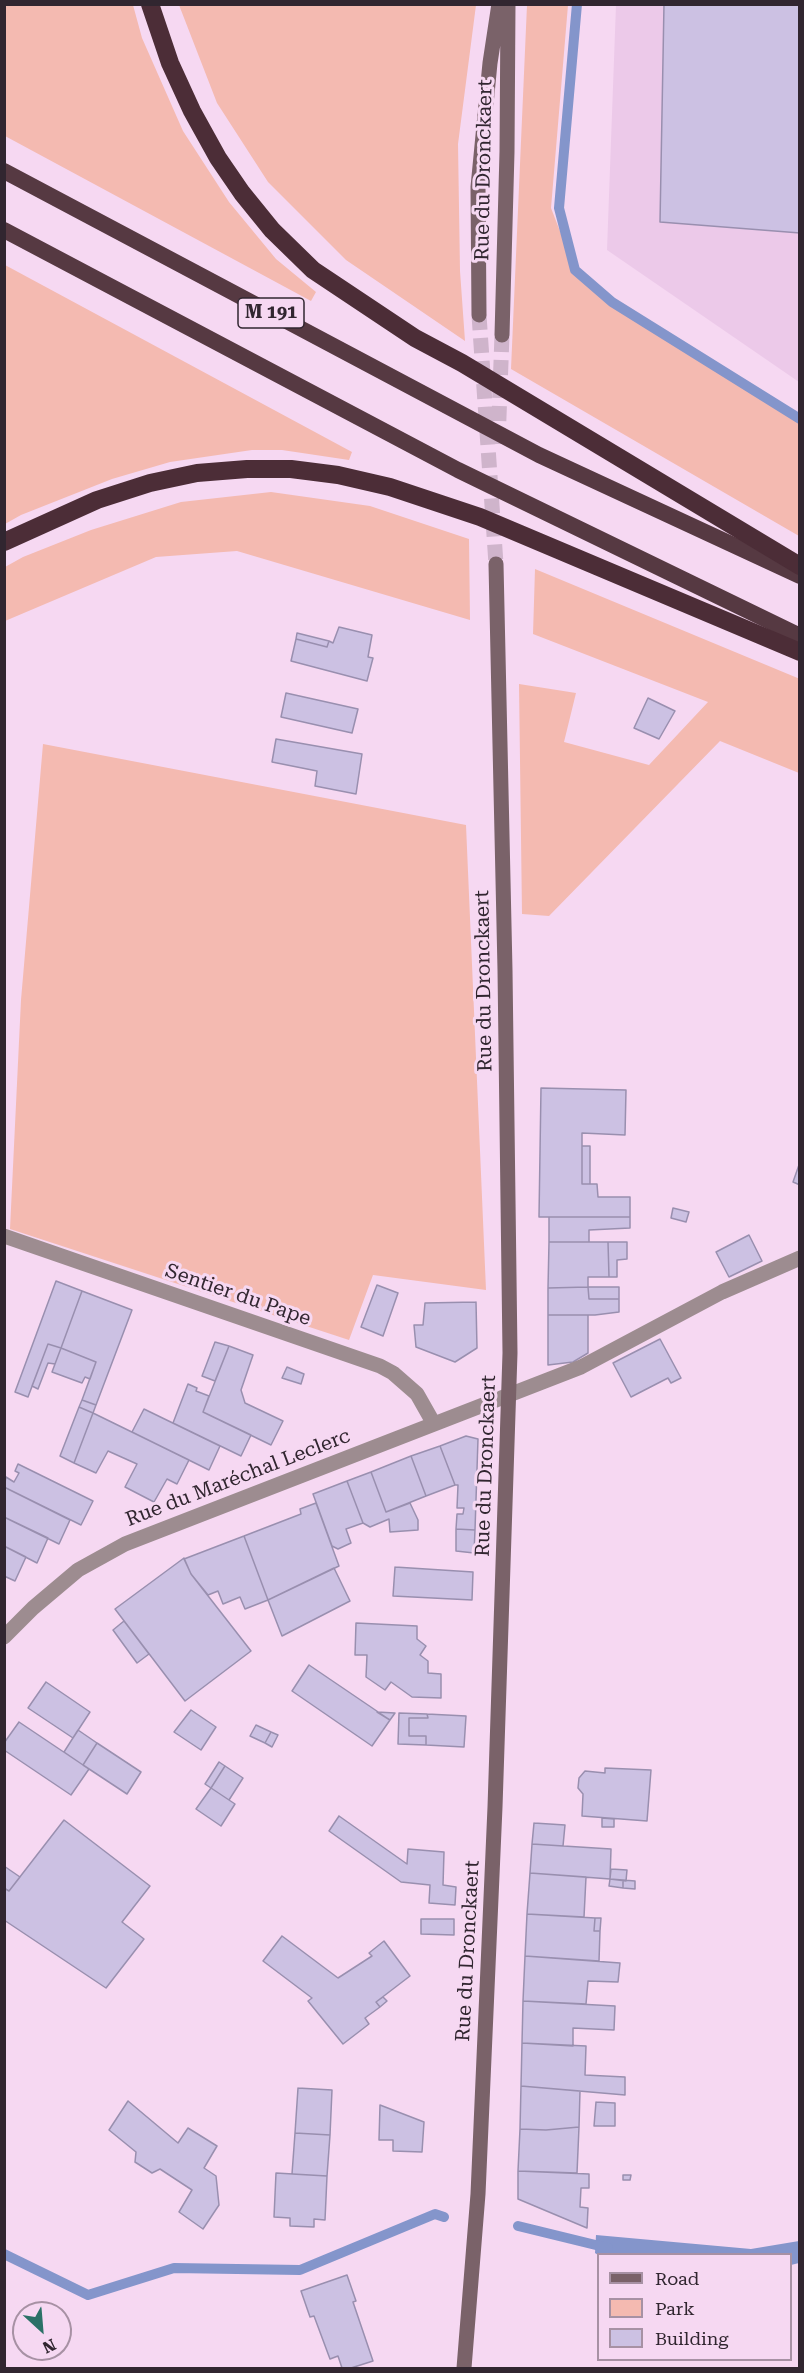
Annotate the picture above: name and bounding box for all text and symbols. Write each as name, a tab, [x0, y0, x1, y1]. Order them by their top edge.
street label: Rue du Dronckaert	[470, 79, 498, 261]
road number: M 191	[238, 298, 304, 328]
street label: Rue du Dronckaert	[470, 890, 498, 1072]
street label: Sentier du Pape	[162, 1259, 314, 1331]
street label: Rue du Dronckaert	[471, 1375, 501, 1557]
street label: Rue du Maréchal Leclerc	[122, 1424, 354, 1532]
street label: Rue du Dronckaert	[451, 1860, 485, 2042]
legend	[597, 2253, 792, 2361]
text: Road	[655, 2268, 699, 2289]
text: Park	[655, 2298, 695, 2319]
north arrow	[12, 2301, 72, 2361]
text: Building	[655, 2328, 729, 2349]
text: N	[40, 2335, 59, 2357]

